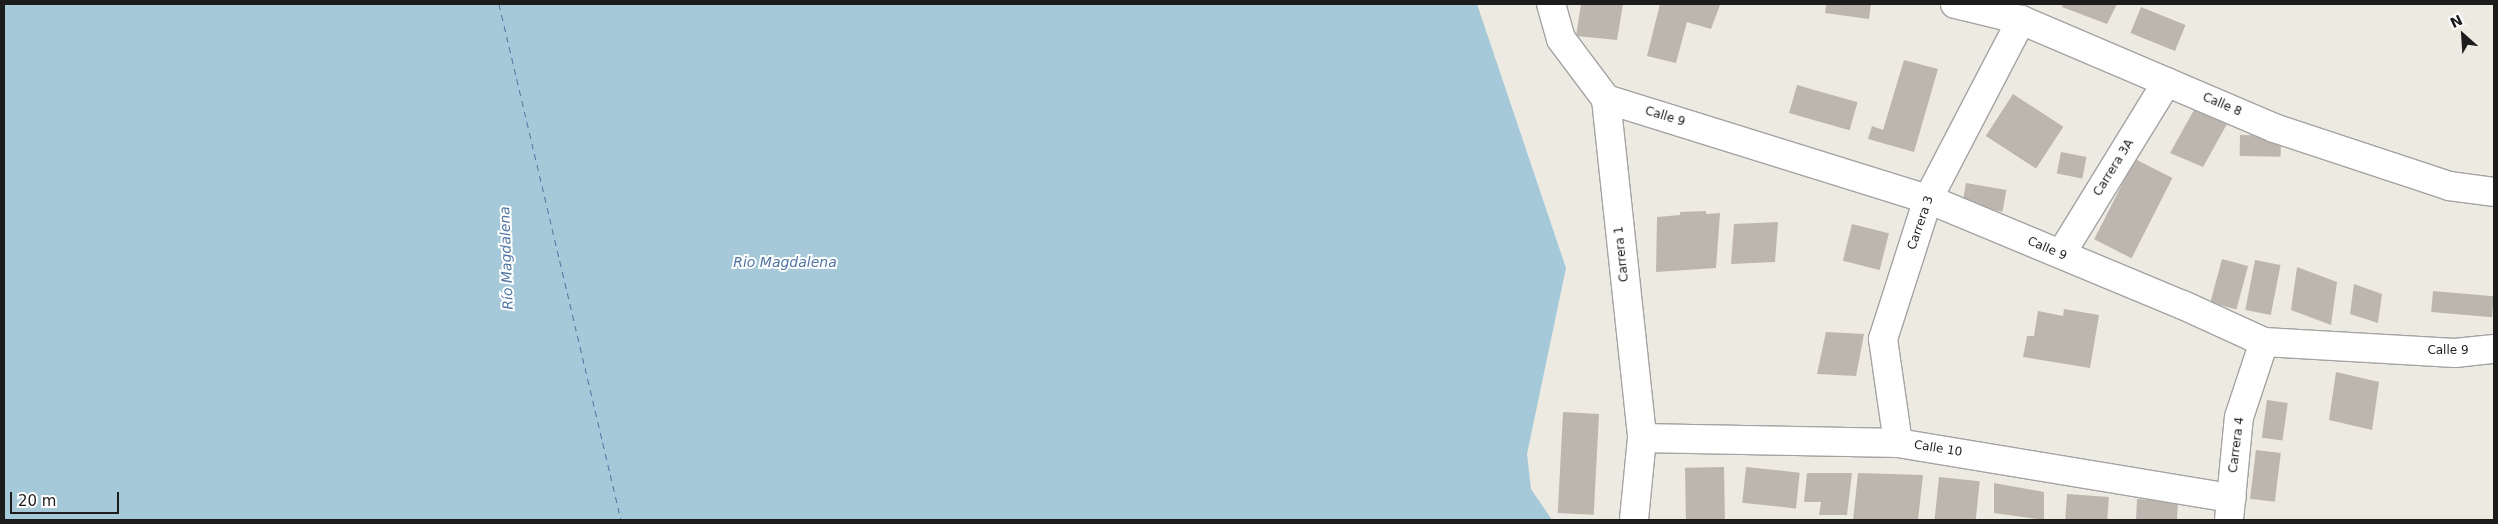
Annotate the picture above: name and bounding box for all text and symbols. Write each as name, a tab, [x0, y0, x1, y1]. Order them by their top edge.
north arrow	[2438, 10, 2488, 60]
text: N	[2448, 12, 2465, 31]
street label: Calle 8	[2200, 90, 2244, 120]
street label: Calle 9	[1643, 104, 1687, 130]
street label: Carrera 3A	[2091, 137, 2137, 199]
street label: Carrera 3	[1905, 194, 1937, 252]
water label: Río Magdalena	[496, 206, 516, 310]
street label: Carrera 1	[1612, 225, 1632, 283]
street label: Calle 9	[2025, 234, 2069, 264]
water label: Rio Magdalena	[733, 254, 837, 270]
street label: Calle 9	[2427, 344, 2469, 358]
street label: Carrera 4	[2226, 416, 2248, 474]
street label: Calle 10	[1913, 438, 1963, 460]
scale bar	[12, 482, 121, 514]
text: 20 m	[18, 492, 56, 510]

